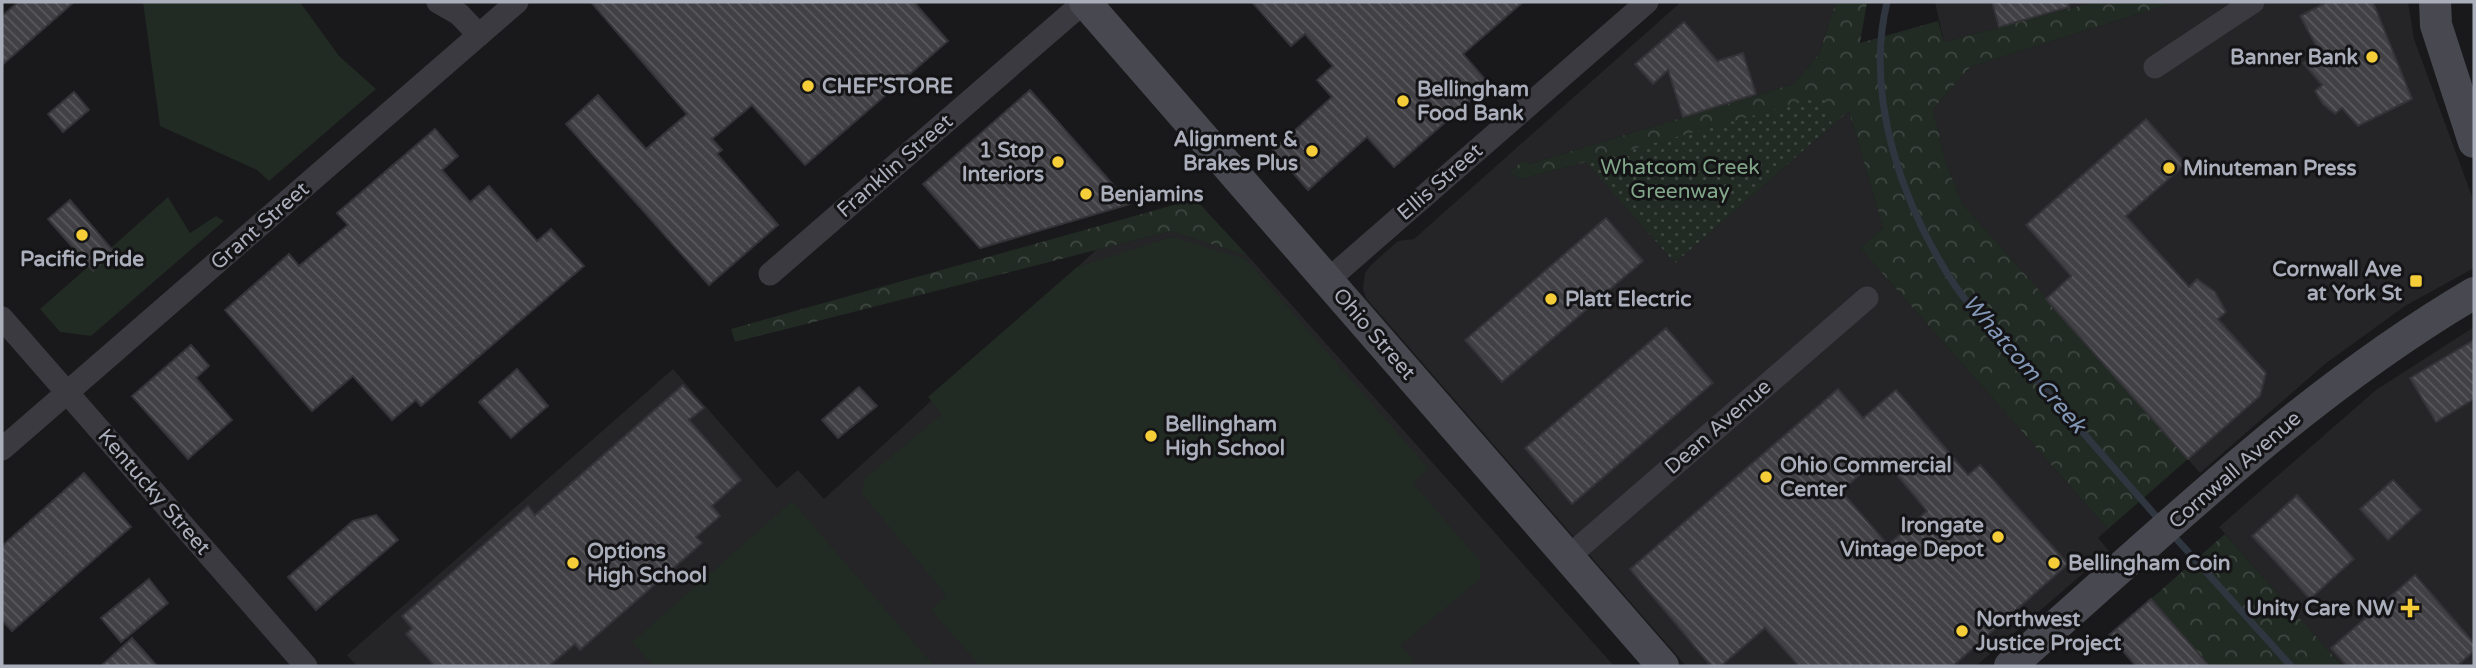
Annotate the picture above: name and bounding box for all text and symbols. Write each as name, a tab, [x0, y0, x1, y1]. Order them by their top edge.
place label: Banner Bank	[2230, 45, 2359, 70]
marker: Banner Bank	[2364, 49, 2380, 65]
place label: CHEF'STORE	[822, 74, 953, 99]
place label: Bellingham Food Bank	[1417, 77, 1529, 126]
marker: CHEF'STORE	[800, 78, 816, 94]
marker: Bellingham Food Bank	[1395, 93, 1411, 109]
street label: Franklin Street	[832, 109, 958, 223]
place label: Alignment & Brakes Plus	[1173, 127, 1298, 176]
place label: 1 Stop Interiors	[962, 138, 1044, 187]
street label: Ellis Street	[1392, 138, 1488, 226]
marker: Alignment & Brakes Plus	[1304, 143, 1320, 159]
marker: 1 Stop Interiors	[1050, 154, 1066, 170]
park label: Whatcom Creek Greenway	[1600, 155, 1760, 204]
place label: Minuteman Press	[2183, 156, 2357, 181]
marker: Minuteman Press	[2161, 160, 2177, 176]
street label: Grant Street	[206, 177, 314, 275]
place label: Benjamins	[1100, 182, 1204, 207]
marker: Benjamins	[1078, 186, 1094, 202]
marker: Pacific Pride	[74, 227, 90, 243]
place label: Pacific Pride	[20, 247, 144, 272]
place label: Cornwall Ave at York St	[2272, 257, 2402, 306]
marker: Cornwall Ave at York St	[2408, 273, 2424, 289]
street label: Ohio Street	[1327, 283, 1421, 385]
place label: Platt Electric	[1565, 287, 1691, 312]
water label: Whatcom Creek	[1956, 289, 2093, 440]
marker: Platt Electric	[1543, 291, 1559, 307]
street label: Dean Avenue	[1660, 374, 1776, 480]
street label: Cornwall Avenue	[2164, 406, 2306, 534]
place label: Bellingham High School	[1165, 412, 1285, 461]
street label: Kentucky Street	[93, 424, 215, 560]
marker: Bellingham High School	[1143, 428, 1159, 444]
place label: Ohio Commercial Center	[1780, 453, 1952, 502]
marker: Ohio Commercial Center	[1758, 469, 1774, 485]
place label: Irongate Vintage Depot	[1840, 513, 1984, 562]
marker: Irongate Vintage Depot	[1990, 529, 2006, 545]
place label: Options High School	[587, 539, 707, 588]
place label: Bellingham Coin	[2068, 551, 2230, 576]
marker: Options High School	[565, 555, 581, 571]
marker: Bellingham Coin	[2046, 555, 2062, 571]
place label: Unity Care NW	[2246, 596, 2395, 621]
marker: Unity Care NW	[2400, 598, 2420, 618]
place label: Northwest Justice Project	[1975, 607, 2121, 656]
marker: Northwest Justice Project	[1954, 623, 1970, 639]

